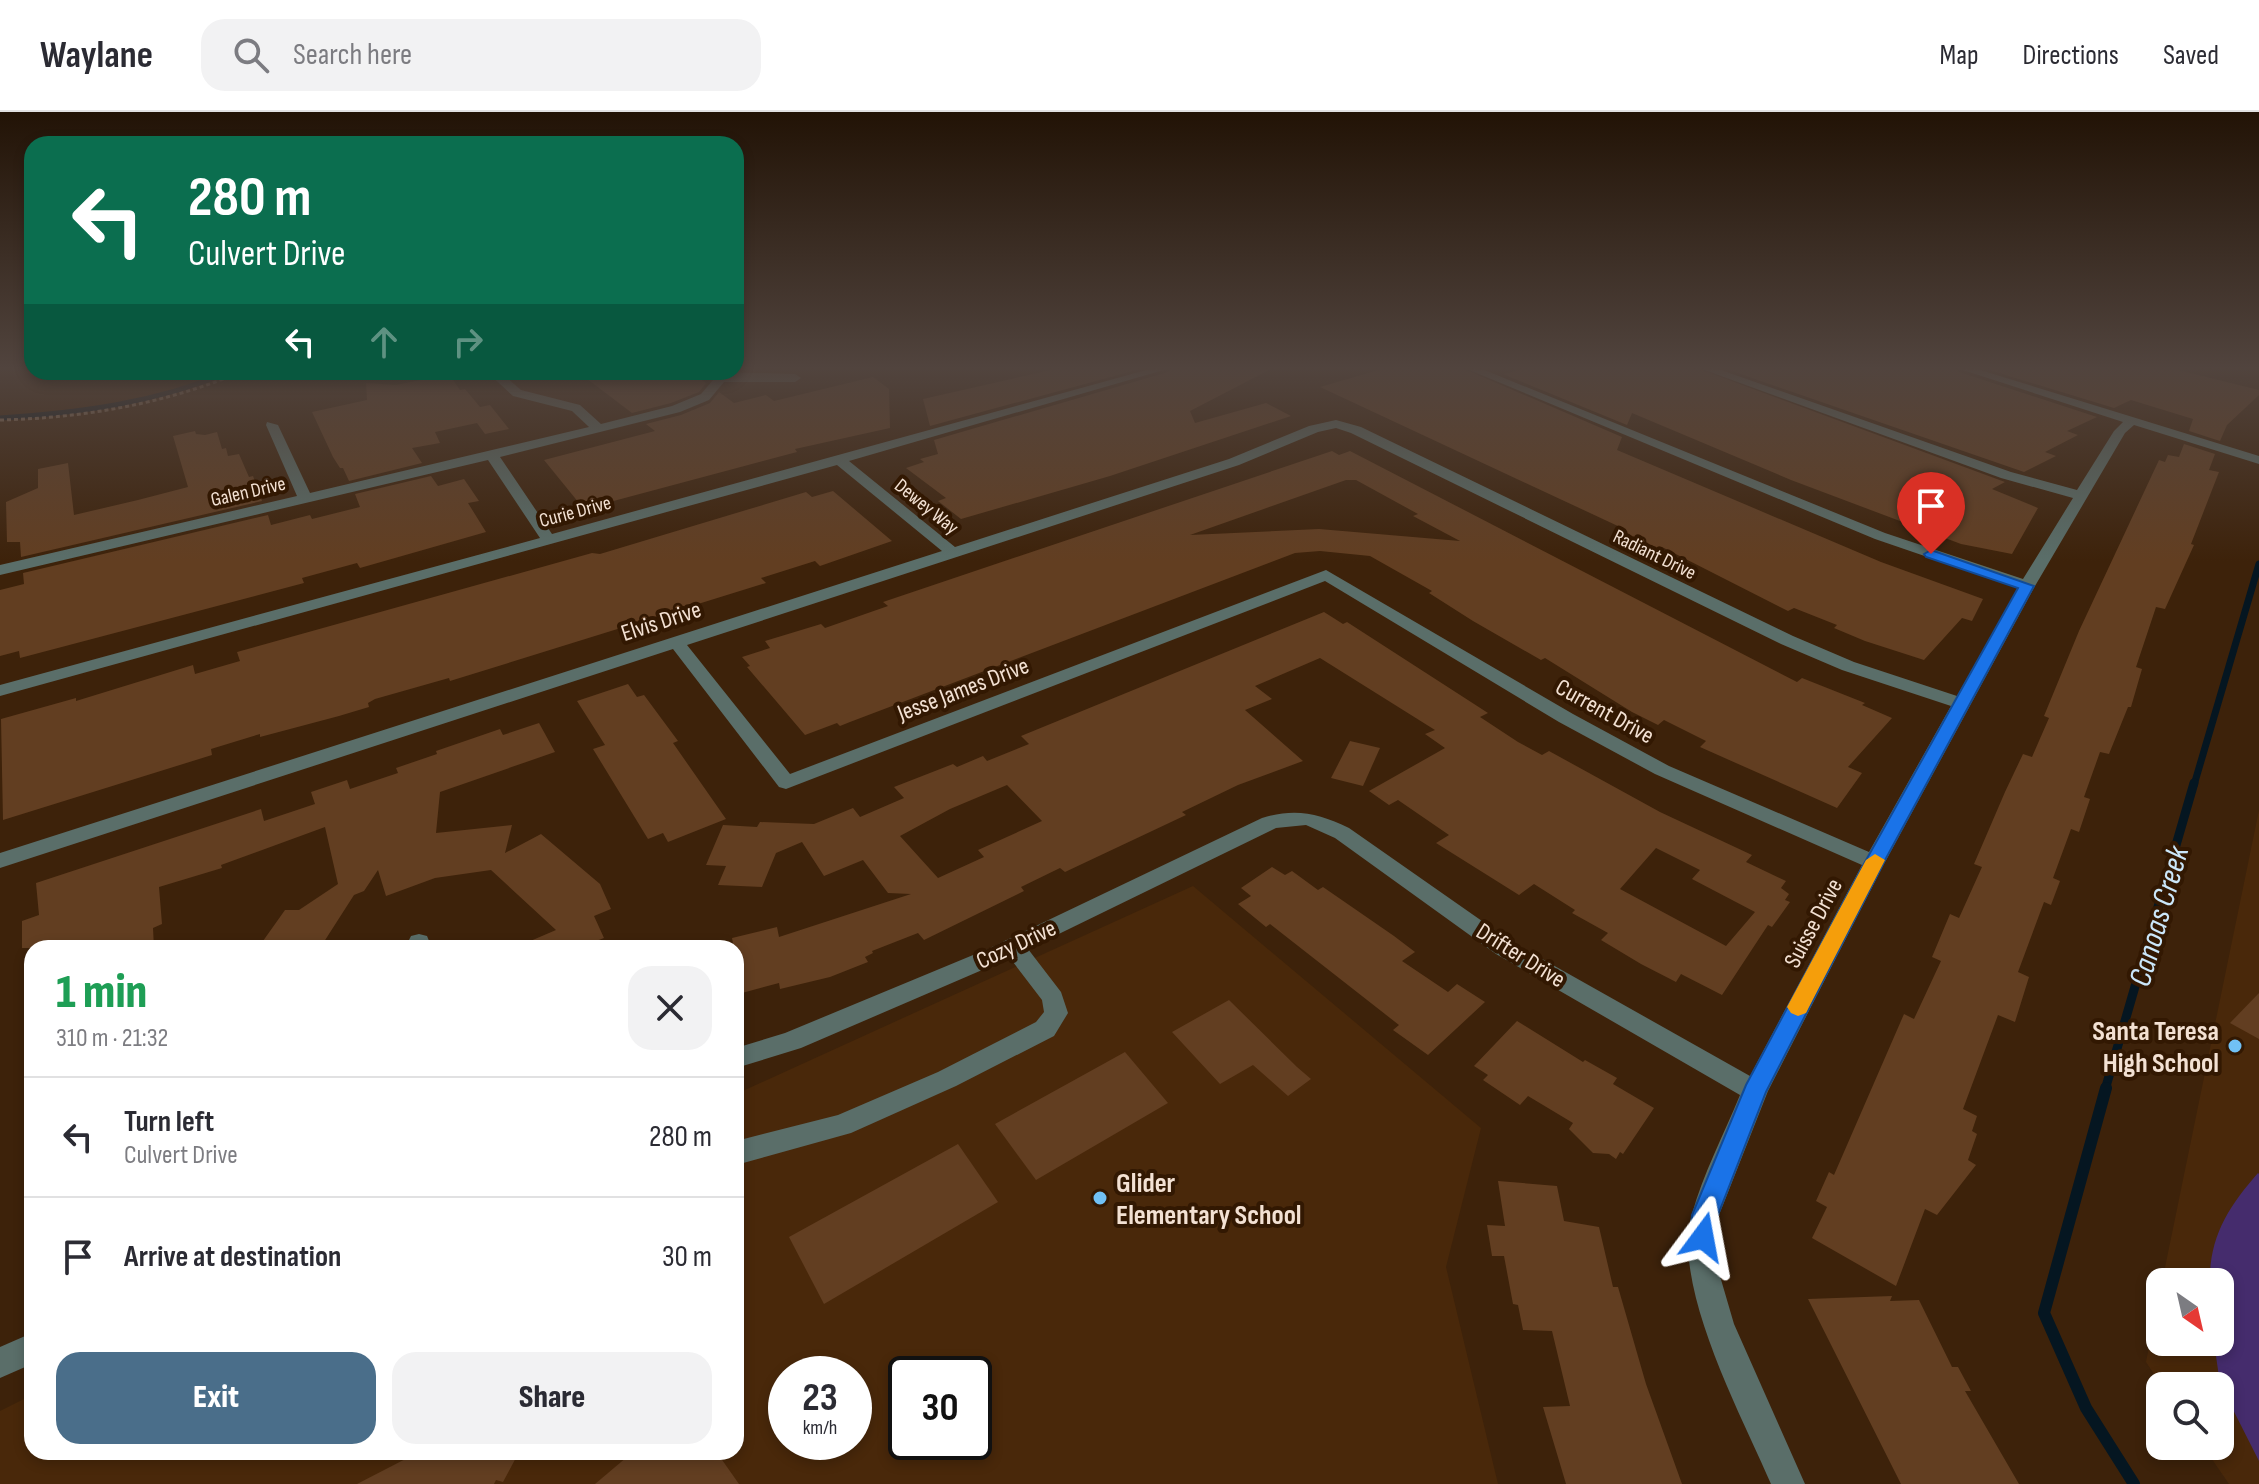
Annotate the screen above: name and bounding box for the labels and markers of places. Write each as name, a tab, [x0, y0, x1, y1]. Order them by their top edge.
pin	[1897, 472, 1965, 554]
place label: Santa Teresa High School	[2092, 1015, 2219, 1080]
marker: Santa Teresa High School	[2226, 1037, 2244, 1055]
place label: Glider Elementary School	[1116, 1167, 1302, 1232]
marker: Glider Elementary School	[1091, 1189, 1109, 1207]

